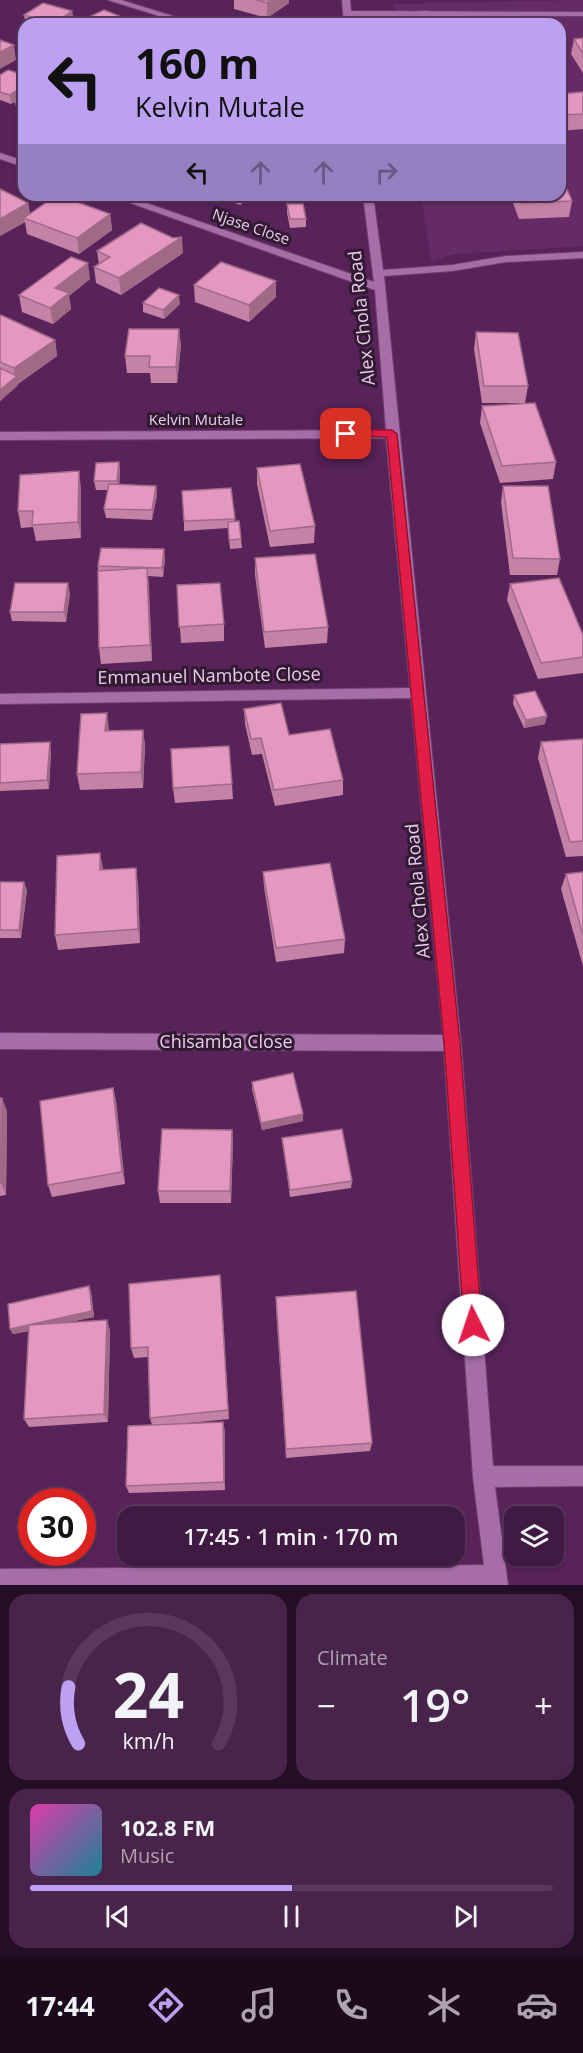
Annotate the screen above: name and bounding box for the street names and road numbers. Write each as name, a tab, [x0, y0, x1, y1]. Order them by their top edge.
street label: Njase Close	[210, 203, 293, 249]
street label: Alex Chola Road	[342, 249, 380, 387]
street label: Kelvin Mutale	[149, 409, 243, 429]
street label: Emmanuel Nambote Close	[97, 661, 321, 689]
street label: Alex Chola Road	[399, 823, 435, 960]
street label: Chisamba Close	[159, 1029, 293, 1053]

